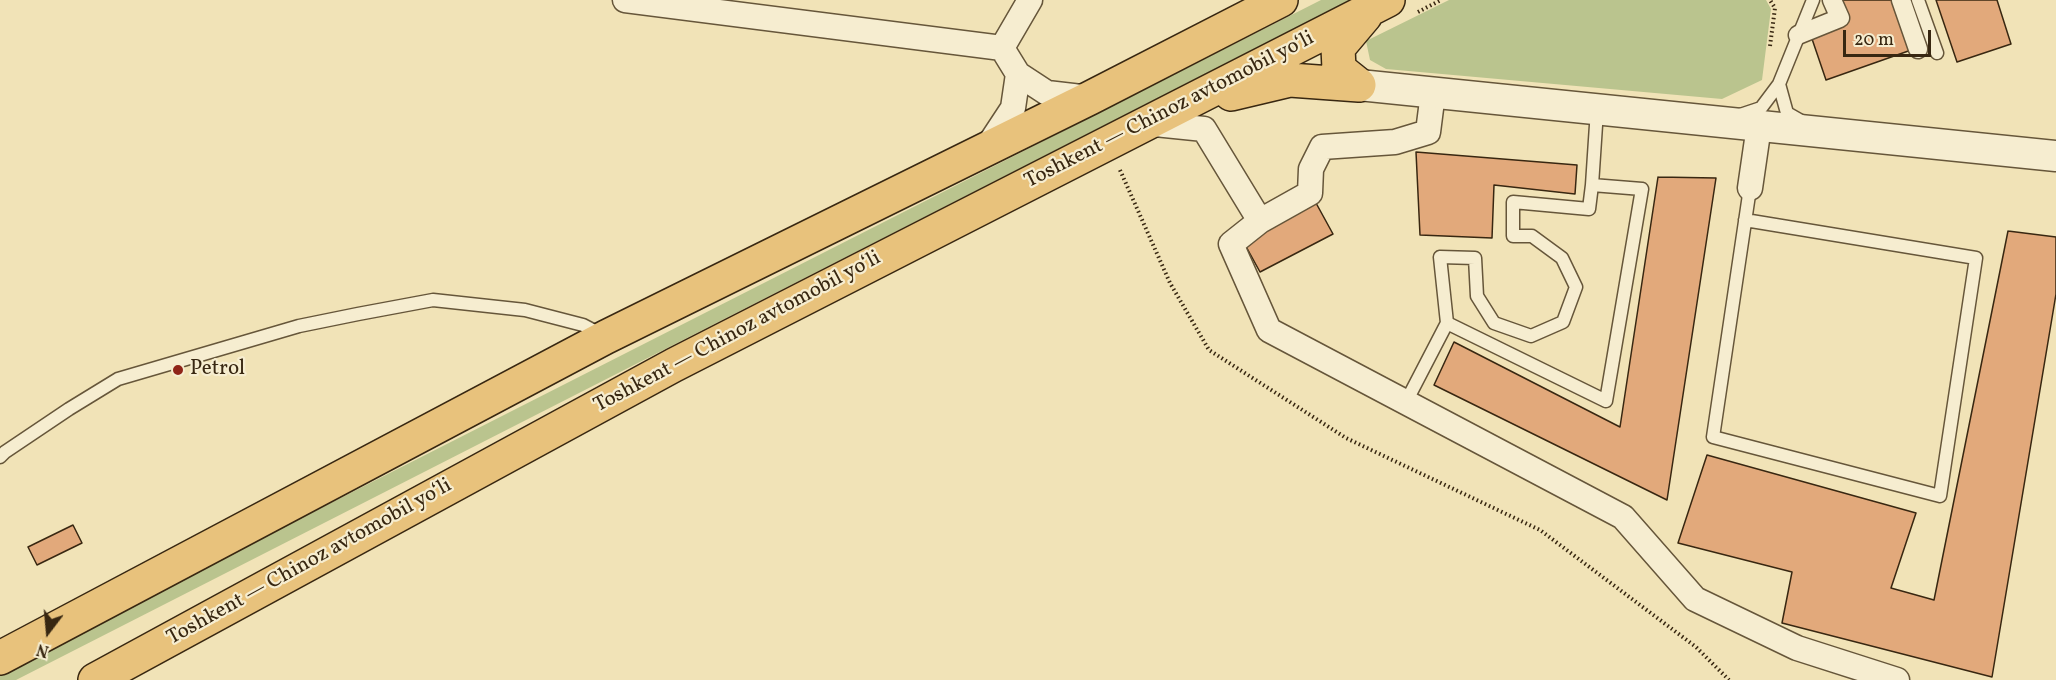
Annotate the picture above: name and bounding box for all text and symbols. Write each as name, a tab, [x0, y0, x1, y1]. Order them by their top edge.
scale bar	[1846, 18, 1934, 56]
street label: Toshkent — Chinoz avtomobil yoʻli	[1021, 27, 1319, 195]
text: 20 m	[1854, 28, 1894, 53]
street label: Toshkent — Chinoz avtomobil yoʻli	[590, 246, 886, 420]
place label: Petrol	[190, 357, 245, 383]
marker: Petrol	[171, 363, 185, 377]
street label: Toshkent — Chinoz avtomobil yoʻli	[163, 474, 457, 652]
north arrow	[18, 602, 78, 662]
text: N	[34, 637, 52, 661]

